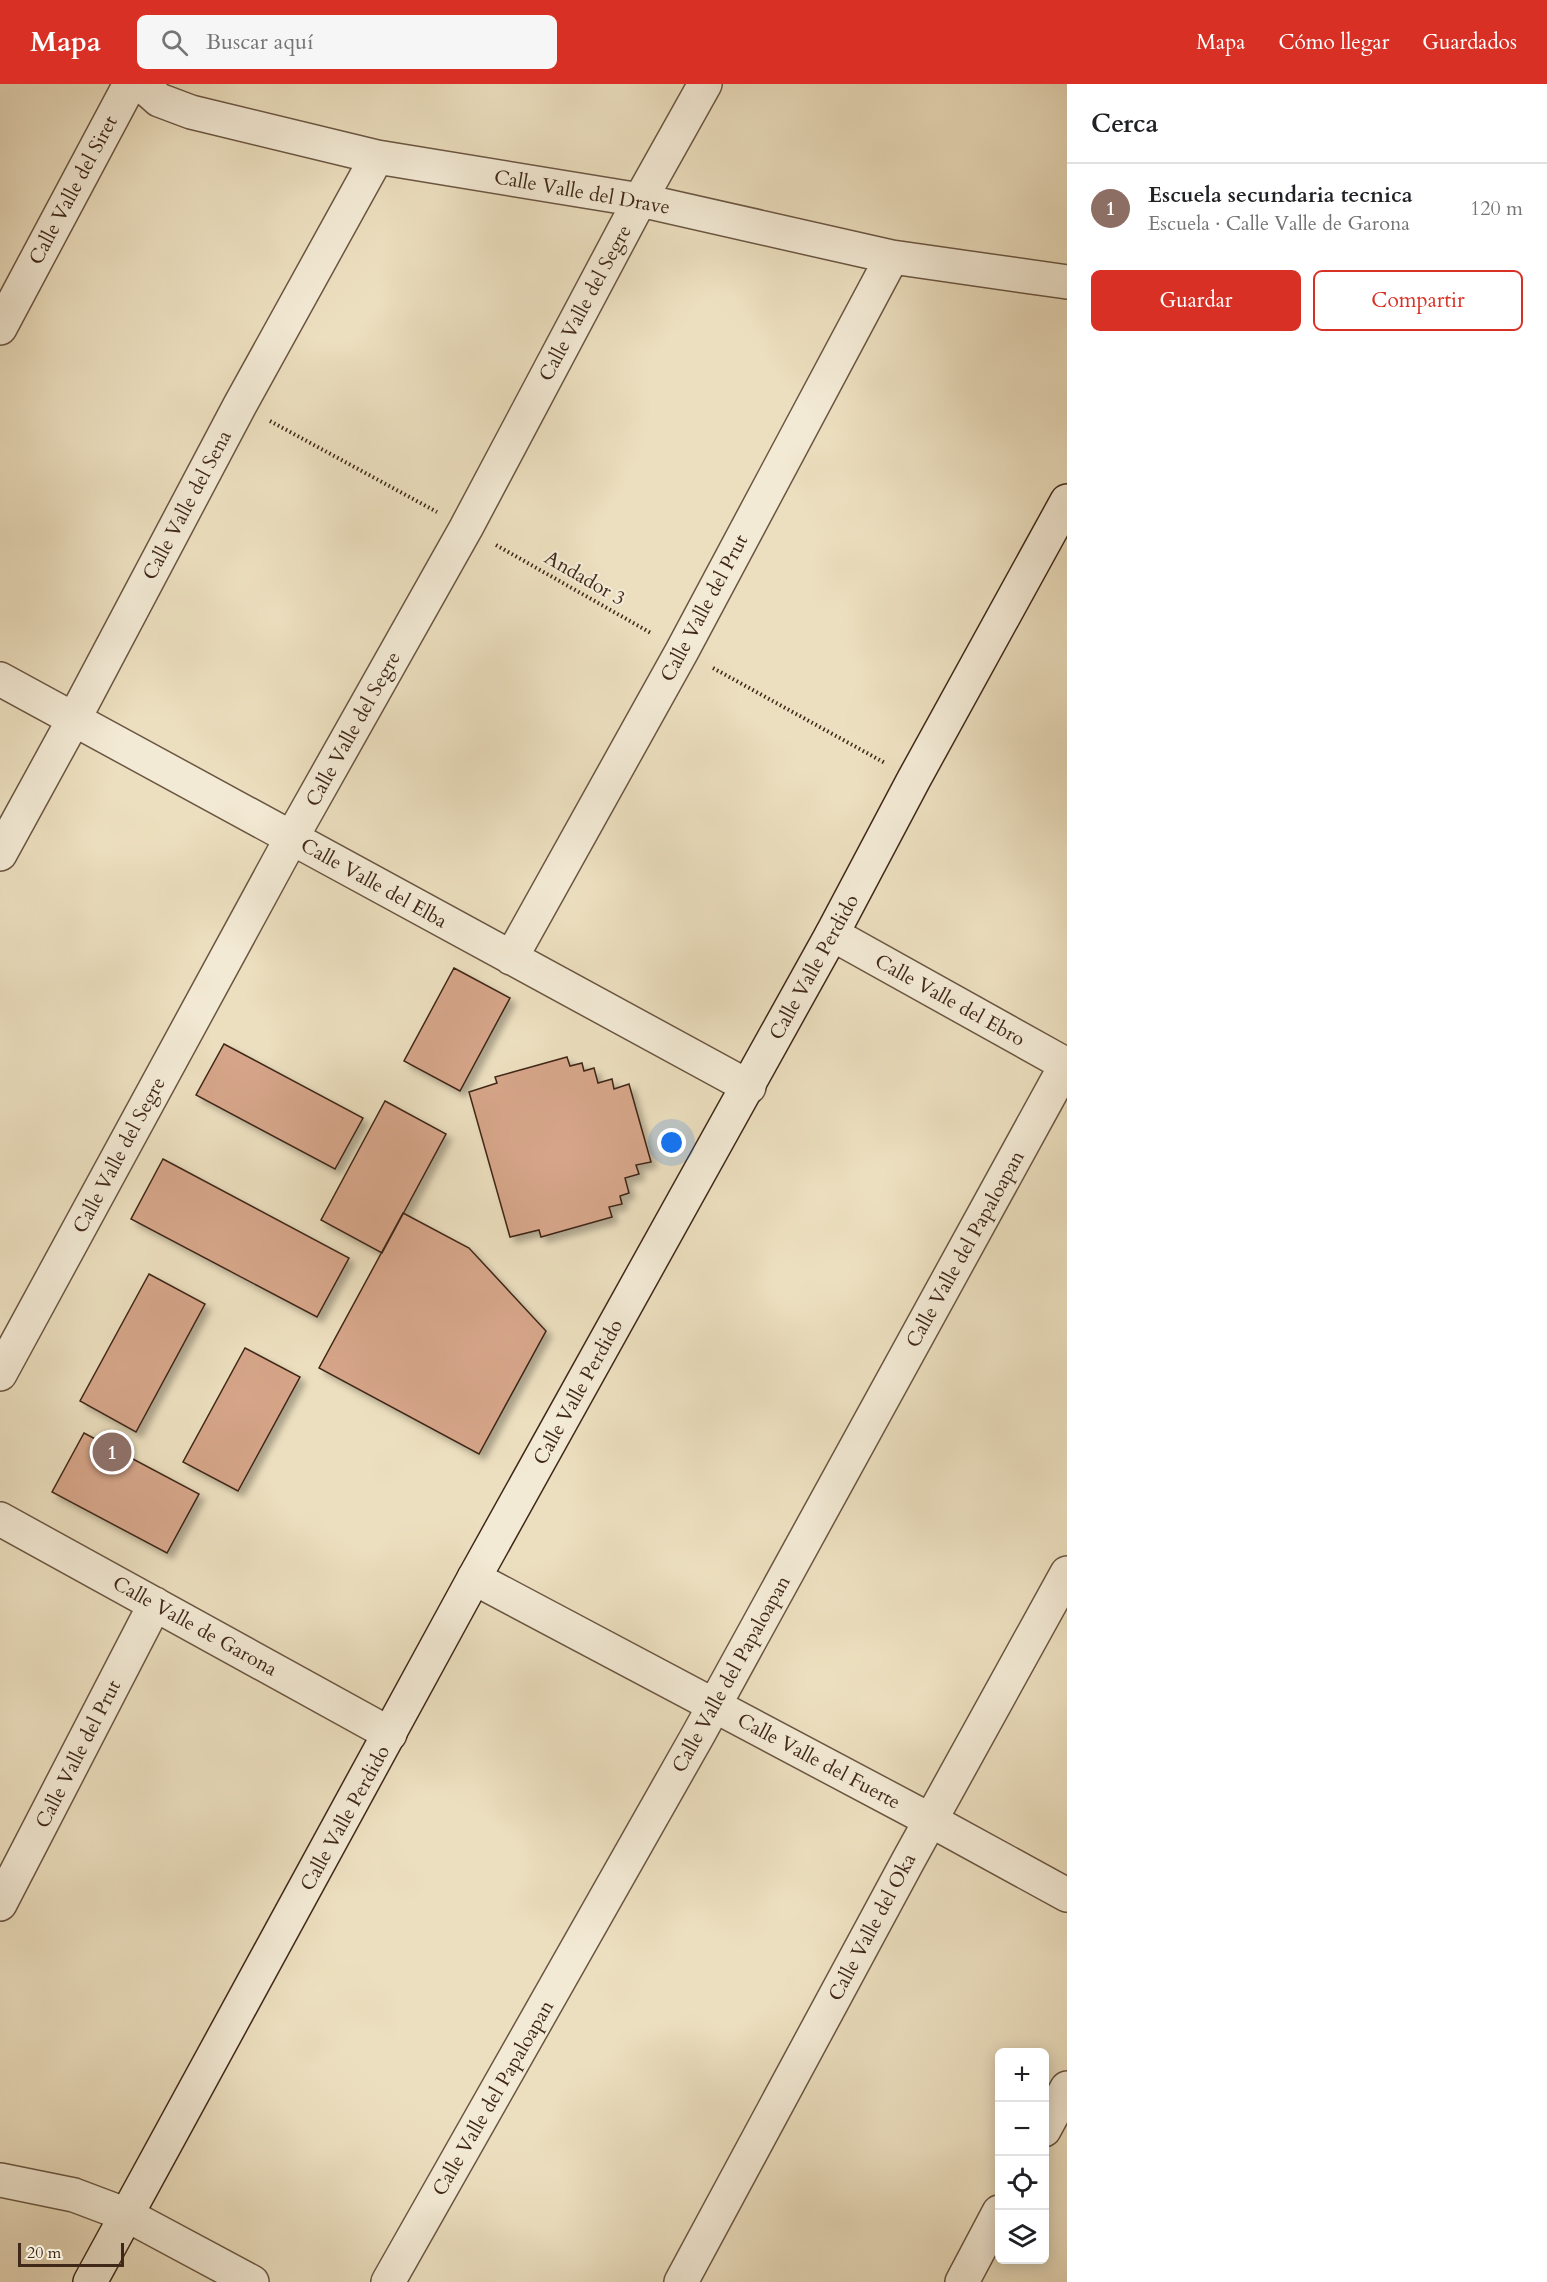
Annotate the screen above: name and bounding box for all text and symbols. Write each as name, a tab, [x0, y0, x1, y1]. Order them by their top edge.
search box	[137, 15, 557, 69]
text: Mapa	[30, 23, 101, 61]
icon: search	[158, 26, 191, 59]
text: Buscar aquí	[206, 27, 313, 57]
text: Mapa	[1196, 28, 1245, 57]
text: Cómo llegar	[1278, 28, 1389, 57]
text: Guardados	[1422, 28, 1517, 57]
text: Cerca	[1091, 106, 1158, 141]
street label: Calle Valle del Siret	[22, 110, 124, 269]
street label: Calle Valle del Drave	[492, 163, 672, 221]
text: Escuela secundaria tecnica	[1148, 180, 1413, 210]
text: 1	[1105, 195, 1116, 222]
text: 120 m	[1470, 195, 1523, 222]
text: Escuela · Calle Valle de Garona	[1148, 210, 1410, 237]
street label: Calle Valle del Segre	[532, 220, 638, 386]
button: Guardar	[1091, 270, 1301, 331]
button: Compartir	[1313, 270, 1523, 331]
street label: Calle Valle del Sena	[136, 425, 238, 585]
street label: Calle Valle del Prut	[654, 529, 755, 686]
street label: Andador 3	[540, 544, 630, 612]
street label: Calle Valle del Segre	[299, 647, 407, 811]
street label: Calle Valle del Elba	[296, 832, 452, 935]
street label: Calle Valle Perdido	[763, 889, 865, 1045]
street label: Calle Valle del Ebro	[870, 947, 1030, 1053]
street label: Calle Valle del Segre	[66, 1072, 172, 1238]
your location	[657, 1128, 686, 1157]
street label: Calle Valle del Papaloapan	[899, 1145, 1031, 1352]
street label: Calle Valle Perdido	[527, 1314, 629, 1470]
pin: 1	[92, 1430, 132, 1474]
street label: Calle Valle de Garona	[108, 1570, 282, 1683]
street label: Calle Valle del Papaloapan	[665, 1570, 797, 1777]
street label: Calle Valle del Prut	[29, 1675, 127, 1833]
street label: Calle Valle del Fuerte	[733, 1707, 905, 1815]
street label: Calle Valle Perdido	[294, 1740, 396, 1896]
street label: Calle Valle del Oka	[822, 1848, 922, 2005]
street label: Calle Valle del Papaloapan	[426, 1995, 560, 2201]
map controls	[995, 2048, 1049, 2264]
button: +	[995, 2048, 1049, 2102]
button: −	[995, 2102, 1049, 2156]
button: locate	[995, 2156, 1049, 2210]
button: layers	[995, 2210, 1049, 2264]
scale bar	[18, 2240, 124, 2268]
text: 20 m	[27, 2242, 61, 2264]

